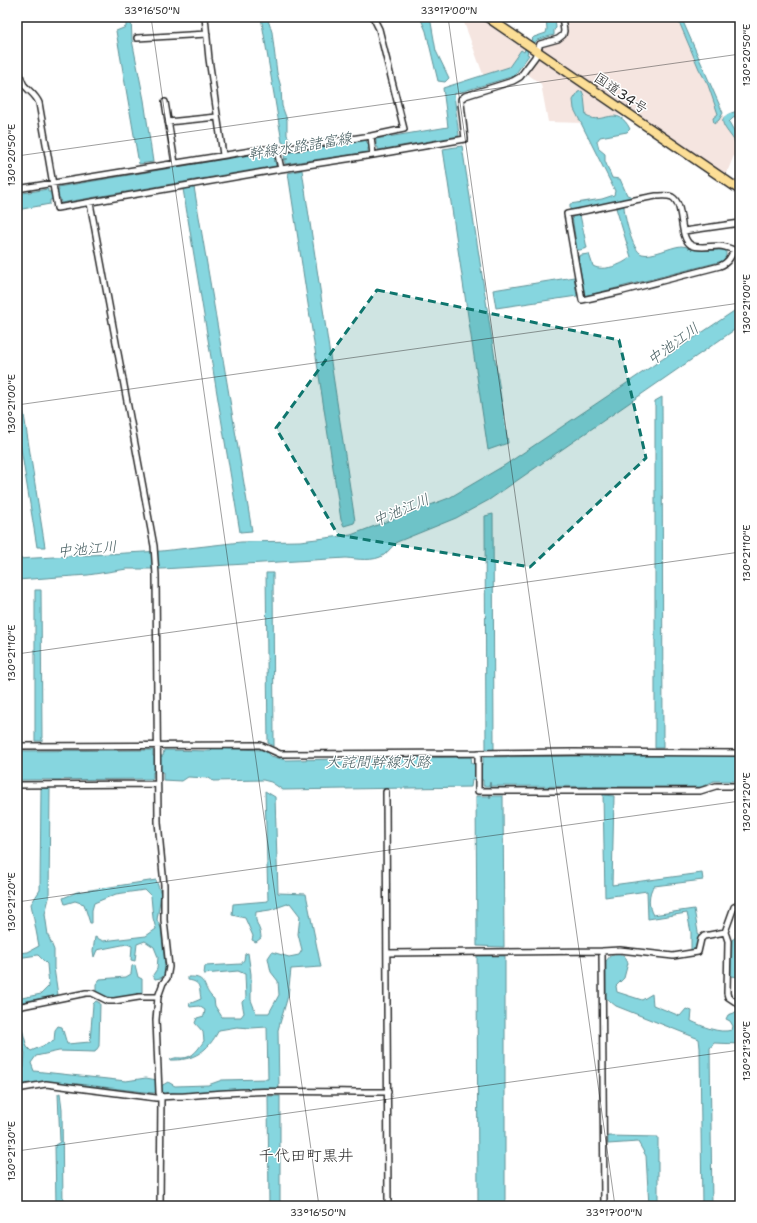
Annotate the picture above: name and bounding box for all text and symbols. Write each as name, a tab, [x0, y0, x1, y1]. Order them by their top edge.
text: 33°16'50"N	[124, 4, 180, 17]
text: 33°17'00"N	[420, 4, 478, 17]
text: 130°20'50"E	[740, 24, 753, 86]
street label: 国道34号	[591, 68, 651, 118]
text: 130°20'50"E	[5, 124, 18, 186]
water label: 幹線水路諸富線	[247, 128, 354, 164]
text: 130°21'00"E	[740, 274, 753, 334]
water label: 中池江川	[643, 318, 703, 370]
text: 130°21'00"E	[5, 374, 18, 434]
water label: 中池江川	[369, 489, 433, 531]
text: 130°21'10"E	[740, 524, 753, 582]
water label: 中池江川	[56, 536, 118, 562]
text: 130°21'10"E	[5, 624, 18, 682]
water label: 大詫間幹線水路	[325, 752, 431, 772]
text: 130°21'20"E	[740, 772, 753, 832]
text: 130°21'20"E	[5, 872, 18, 932]
text: 130°21'30"E	[740, 1021, 753, 1081]
text: 130°21'30"E	[5, 1121, 18, 1181]
district label: 千代田町黒井	[258, 1145, 354, 1166]
text: 33°16'50"N	[290, 1206, 346, 1219]
text: 33°17'00"N	[585, 1206, 643, 1219]

